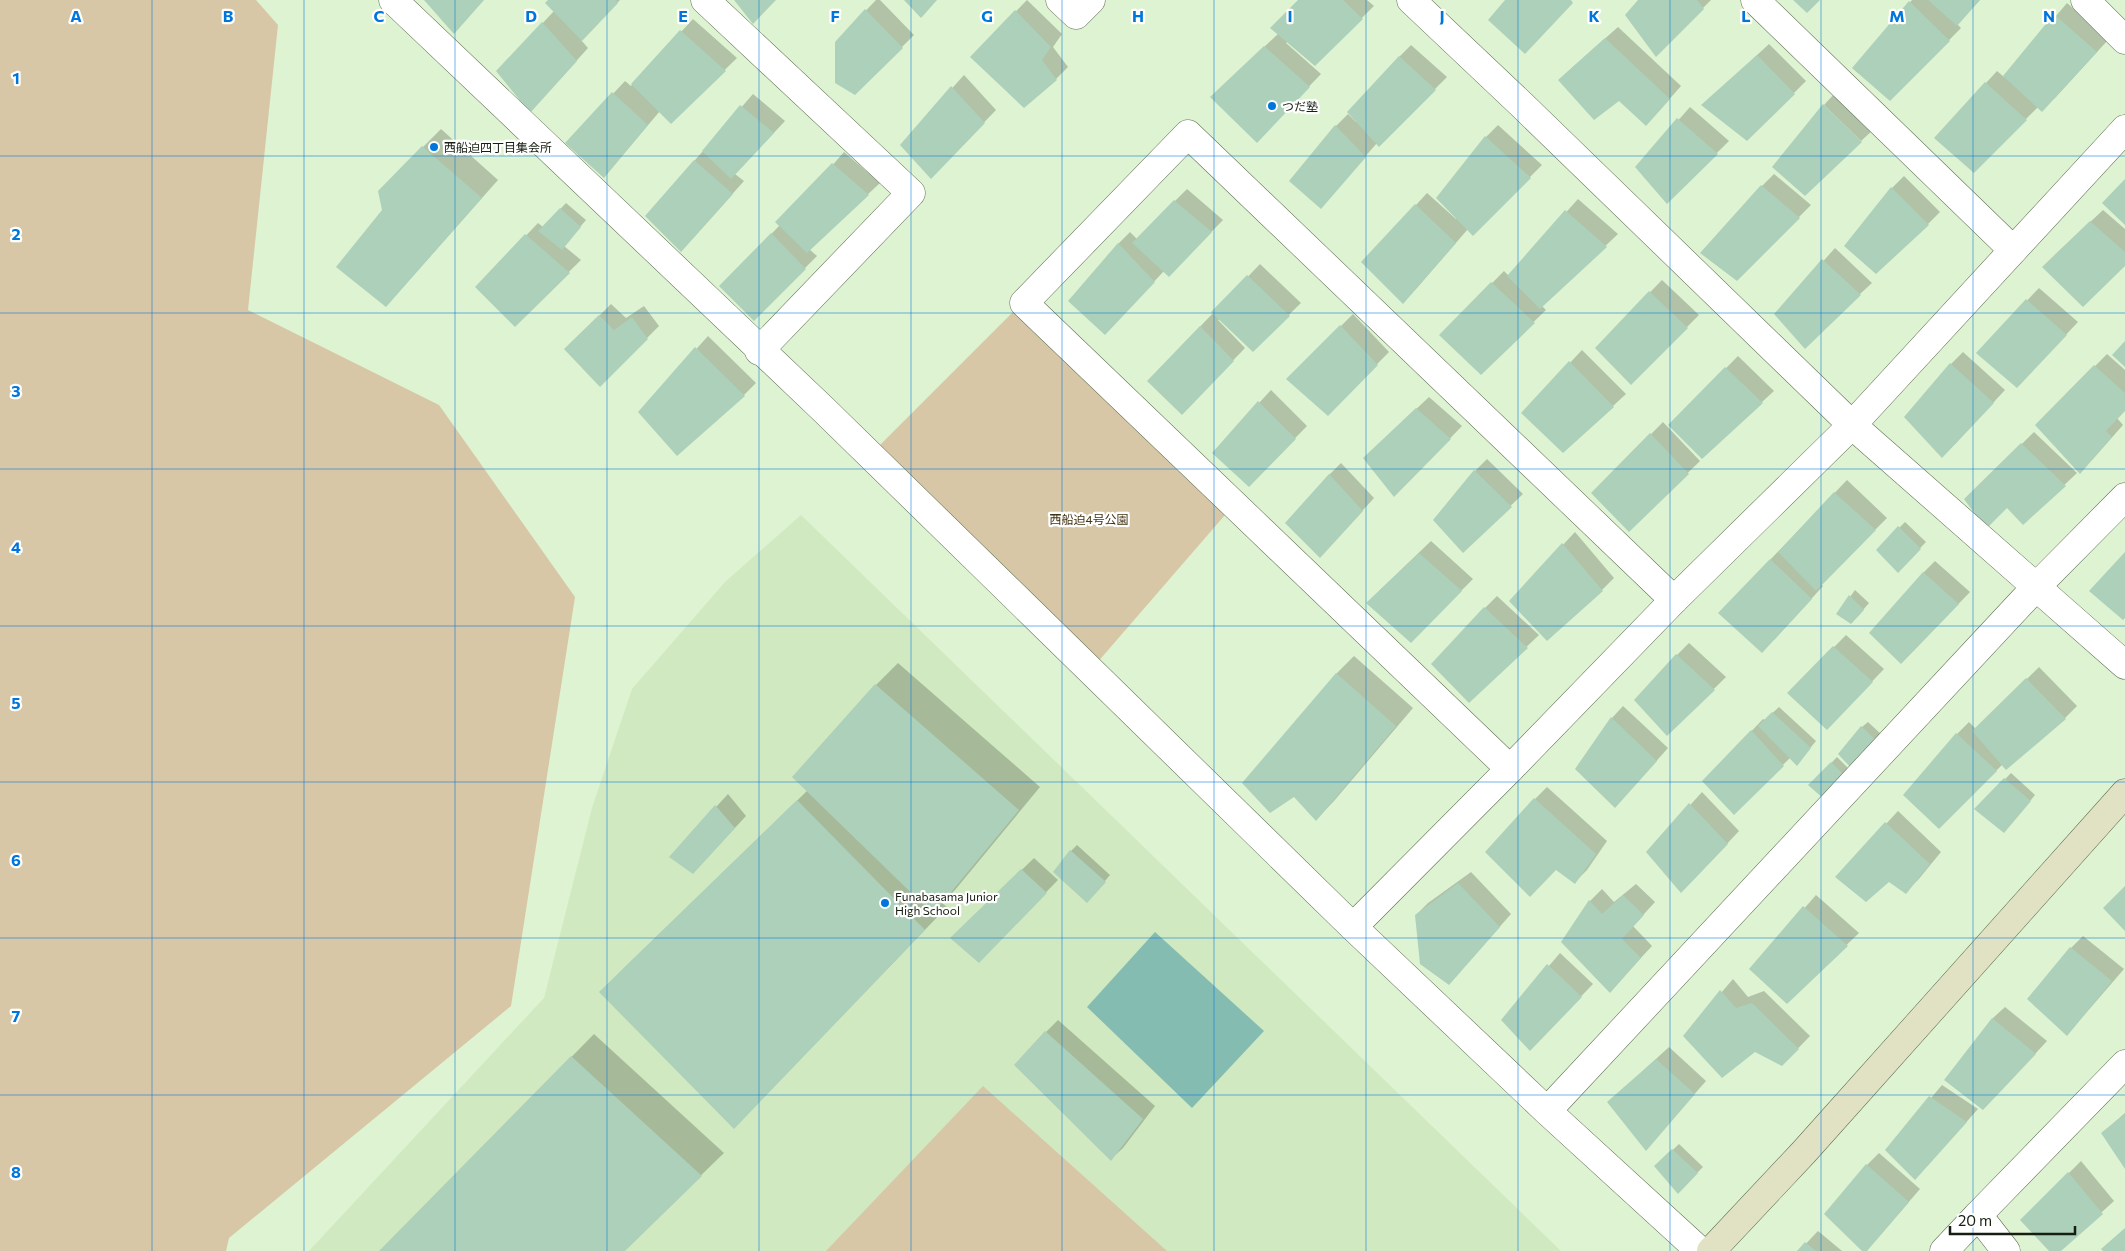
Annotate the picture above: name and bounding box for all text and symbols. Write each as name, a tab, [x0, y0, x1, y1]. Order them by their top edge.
text: A	[70, 6, 82, 25]
text: B	[223, 6, 234, 25]
text: C	[374, 6, 385, 25]
text: D	[525, 6, 537, 25]
text: E	[678, 6, 688, 25]
text: F	[830, 6, 840, 25]
text: G	[981, 6, 993, 25]
text: H	[1132, 6, 1144, 25]
text: I	[1287, 6, 1293, 25]
text: J	[1439, 6, 1445, 25]
text: K	[1588, 6, 1600, 25]
text: L	[1741, 6, 1751, 25]
text: M	[1889, 6, 1905, 25]
text: N	[2043, 6, 2055, 25]
text: 1	[12, 68, 20, 87]
place label: つだ塾	[1282, 99, 1318, 113]
marker: つだ塾	[1266, 100, 1278, 112]
place label: 西船迫四丁目集会所	[444, 140, 552, 154]
marker: 西船迫四丁目集会所	[428, 141, 440, 153]
text: 2	[11, 224, 21, 243]
text: 3	[11, 381, 21, 400]
park label: 西船迫4号公園	[1049, 512, 1129, 526]
text: 4	[11, 537, 21, 556]
text: 5	[11, 693, 21, 712]
text: 6	[11, 850, 21, 869]
place label: Funabasama Junior High School	[895, 889, 998, 917]
marker: Funabasama Junior High School	[879, 897, 891, 909]
text: 7	[12, 1006, 21, 1025]
text: 8	[11, 1162, 21, 1181]
scale bar	[1950, 1204, 2075, 1236]
text: 20 m	[1958, 1211, 1992, 1229]

